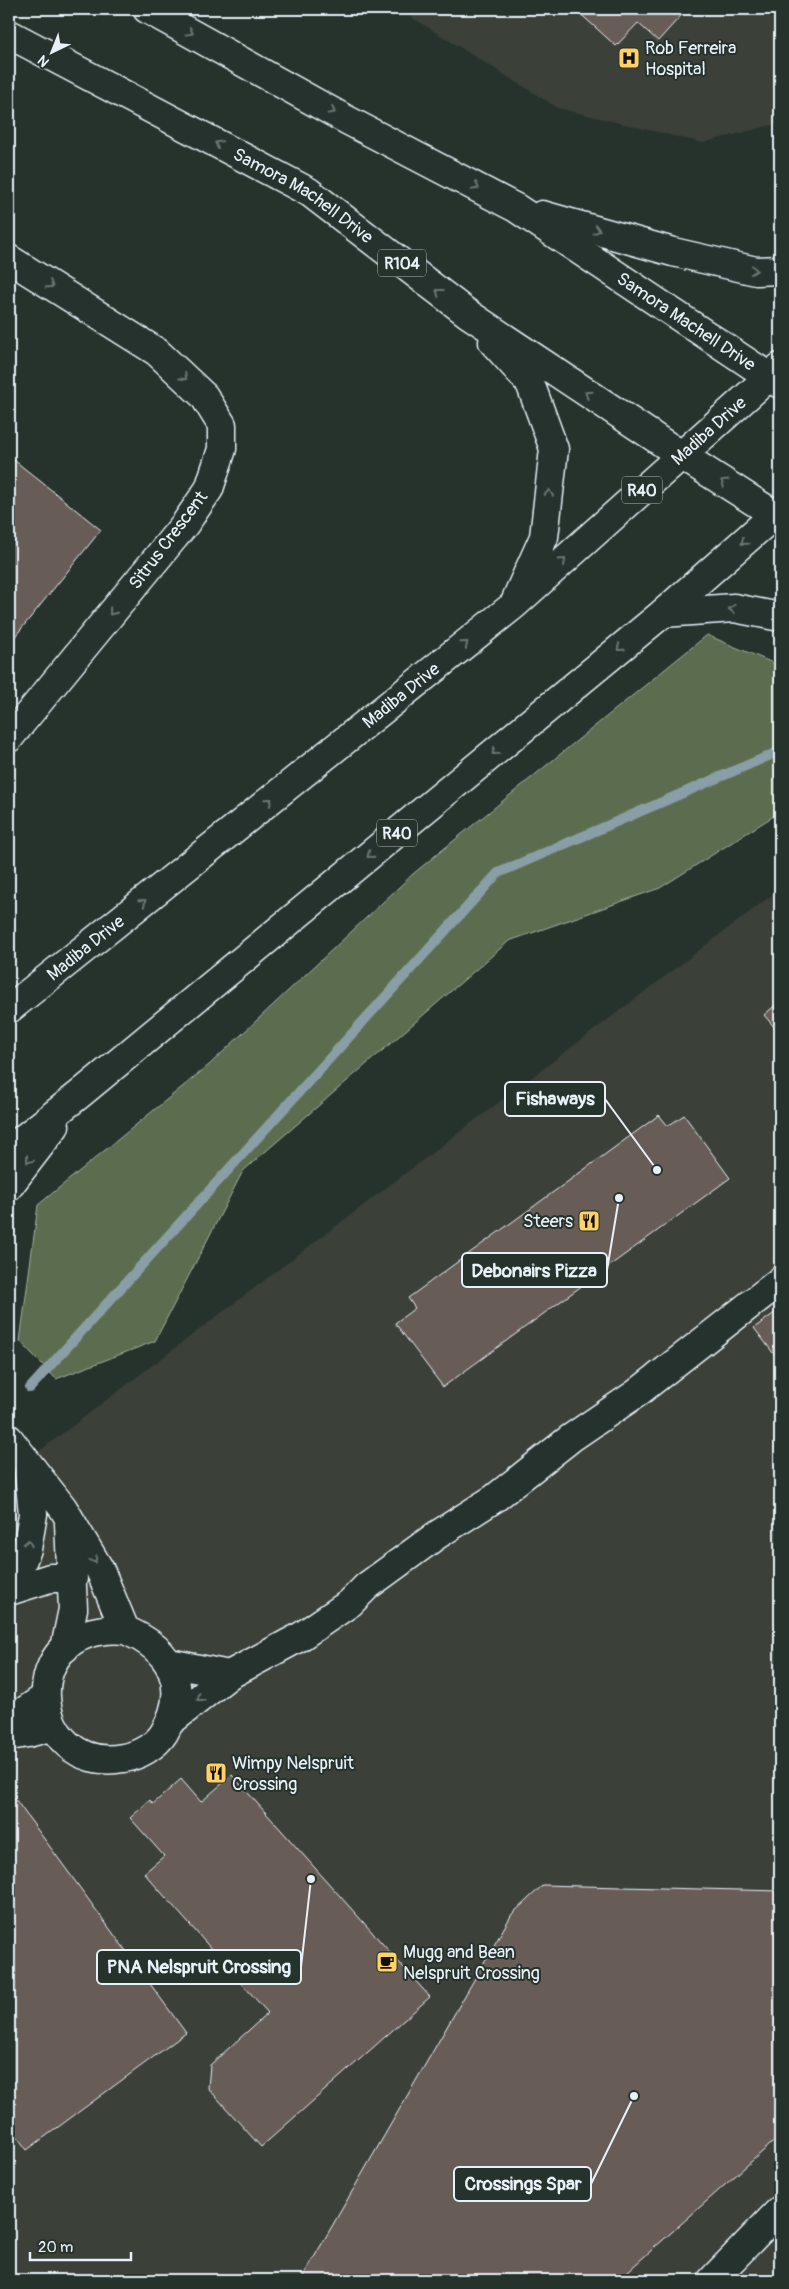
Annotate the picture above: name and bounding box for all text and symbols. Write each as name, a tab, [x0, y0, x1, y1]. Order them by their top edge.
one-way arrow	[184, 26, 193, 36]
north arrow	[28, 28, 78, 78]
place label: Rob Ferreira Hospital	[645, 37, 736, 81]
hospital icon: Rob Ferreira Hospital	[617, 46, 641, 70]
text: N	[34, 52, 53, 71]
one-way arrow	[326, 105, 335, 115]
one-way arrow	[214, 140, 223, 150]
street label: Samora Machell Drive	[229, 143, 378, 249]
one-way arrow	[470, 181, 479, 191]
one-way arrow	[592, 225, 601, 235]
road number: R104	[378, 250, 426, 276]
one-way arrow	[751, 264, 759, 275]
street label: Samora Machell Drive	[612, 267, 760, 377]
one-way arrow	[45, 279, 54, 289]
one-way arrow	[436, 289, 445, 298]
one-way arrow	[178, 371, 187, 380]
one-way arrow	[584, 391, 594, 400]
street label: Madiba Drive	[667, 391, 751, 471]
road number: R40	[622, 476, 662, 504]
one-way arrow	[721, 479, 730, 489]
street label: Sitrus Crescent	[124, 486, 213, 594]
one-way arrow	[543, 489, 554, 497]
one-way arrow	[740, 537, 749, 546]
one-way arrow	[557, 558, 566, 567]
one-way arrow	[728, 604, 736, 614]
one-way arrow	[109, 607, 118, 616]
one-way arrow	[459, 642, 468, 650]
one-way arrow	[617, 643, 626, 652]
street label: Madiba Drive	[358, 658, 445, 734]
one-way arrow	[492, 746, 501, 754]
one-way arrow	[264, 797, 273, 806]
road number: R40	[377, 820, 417, 846]
one-way arrow	[366, 849, 375, 858]
one-way arrow	[137, 899, 146, 908]
street label: Madiba Drive	[42, 910, 129, 986]
callout: Fishaways	[505, 1082, 605, 1116]
text: Fishaways	[515, 1087, 595, 1111]
one-way arrow	[26, 1154, 34, 1163]
restaurant icon: Steers	[577, 1209, 601, 1233]
place label: Steers	[523, 1210, 573, 1233]
callout: Debonairs Pizza	[462, 1253, 607, 1287]
text: Debonairs Pizza	[471, 1259, 597, 1283]
one-way arrow	[22, 1539, 33, 1548]
one-way arrow	[88, 1555, 97, 1564]
one-way arrow	[197, 1693, 206, 1701]
place label: Wimpy Nelspruit Crossing	[232, 1752, 355, 1796]
restaurant icon: Wimpy Nelspruit Crossing	[204, 1761, 228, 1785]
place label: Mugg and Bean Nelspruit Crossing	[403, 1941, 540, 1985]
callout: PNA Nelspruit Crossing	[97, 1950, 301, 1984]
cafe icon: Mugg and Bean Nelspruit Crossing	[375, 1950, 399, 1974]
text: PNA Nelspruit Crossing	[107, 1955, 292, 1979]
callout: Crossings Spar	[454, 2167, 591, 2201]
text: Crossings Spar	[464, 2172, 582, 2196]
scale bar	[30, 2229, 131, 2261]
text: 20 m	[38, 2238, 73, 2257]

